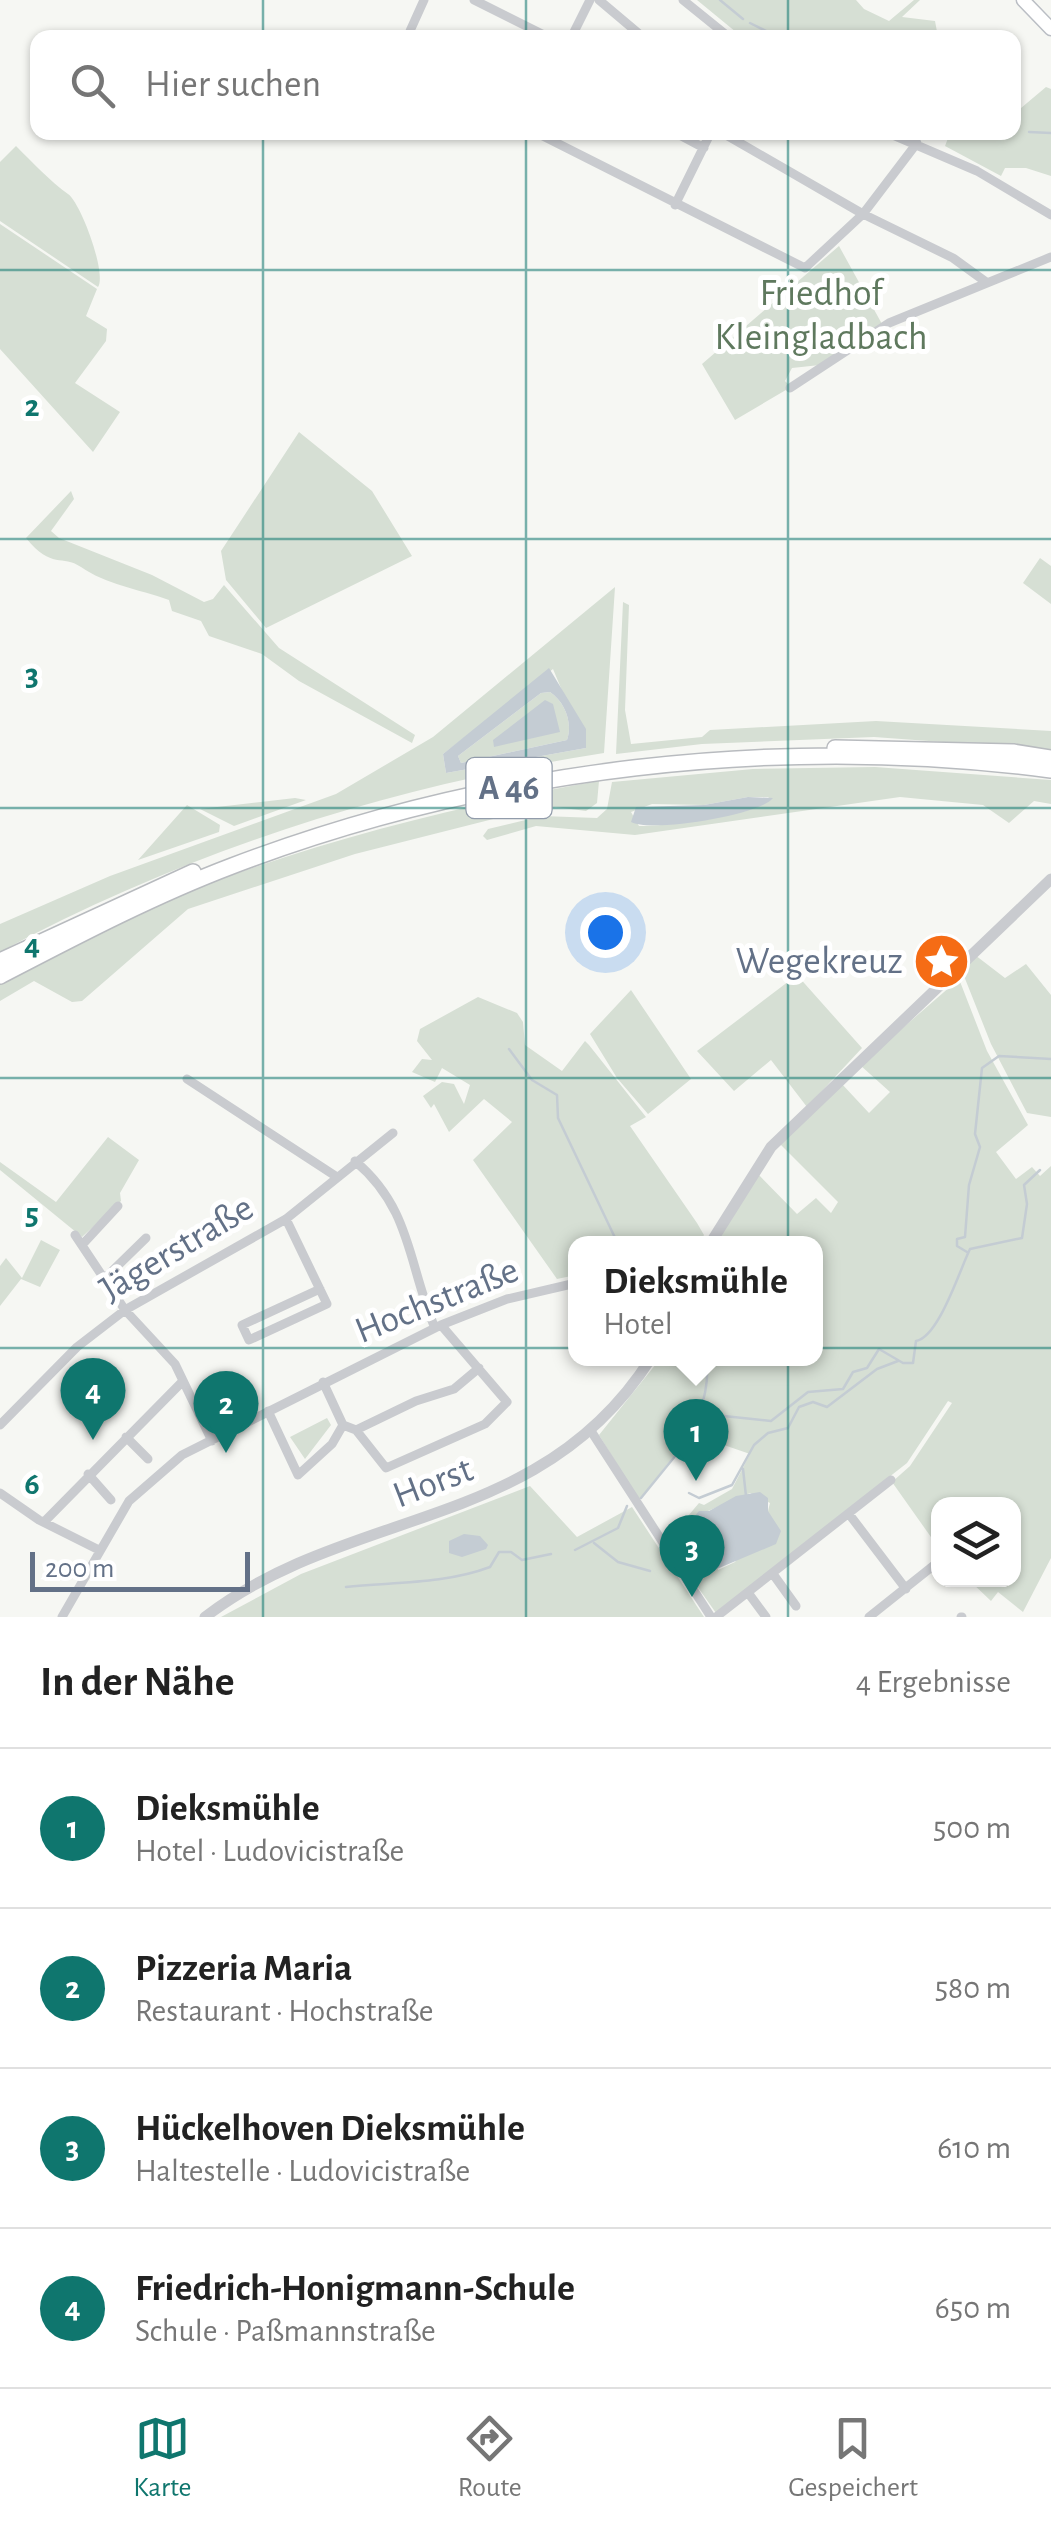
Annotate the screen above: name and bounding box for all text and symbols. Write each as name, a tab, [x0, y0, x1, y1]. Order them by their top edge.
search box	[30, 30, 1021, 140]
icon: search	[65, 58, 120, 113]
text: Hier suchen	[145, 66, 321, 104]
park label: Friedhof Kleingladbach	[714, 275, 928, 357]
text: 2	[24, 390, 40, 422]
text: 3	[25, 659, 39, 691]
road number: A 46	[466, 758, 552, 818]
your location	[580, 907, 631, 958]
text: 4	[24, 929, 40, 961]
place icon: Wegekreuz	[912, 932, 972, 992]
place label: Wegekreuz	[735, 943, 903, 981]
street label: Jägerstraße	[94, 1189, 260, 1309]
text: 5	[25, 1198, 39, 1230]
popup	[568, 1236, 823, 1366]
street label: Hochstraße	[350, 1251, 524, 1351]
text: Dieksmühle	[603, 1263, 788, 1301]
text: Hotel	[603, 1308, 673, 1340]
pin: 4	[61, 1358, 126, 1440]
pin: 2	[194, 1370, 258, 1453]
pin: 1	[664, 1398, 728, 1481]
street label: Horst	[388, 1451, 478, 1515]
text: 6	[24, 1468, 40, 1500]
map controls	[931, 1497, 1021, 1587]
button: layers	[931, 1497, 1021, 1587]
pin: 3	[660, 1514, 724, 1597]
scale bar	[30, 1547, 250, 1592]
text: 200 m	[45, 1555, 114, 1583]
text: In der Nähe	[40, 1661, 235, 1703]
text: 4 Ergebnisse	[856, 1666, 1011, 1698]
text: Dieksmühle	[135, 1790, 320, 1828]
text: 1	[67, 1812, 78, 1844]
text: 500 m	[933, 1812, 1011, 1844]
text: Hotel · Ludovicistraße	[135, 1835, 404, 1867]
text: Pizzeria Maria	[135, 1950, 352, 1988]
text: 2	[65, 1972, 80, 2004]
text: 580 m	[935, 1972, 1011, 2004]
text: Restaurant · Hochstraße	[135, 1995, 434, 2027]
text: Hückelhoven Dieksmühle	[135, 2110, 525, 2148]
text: 3	[66, 2132, 79, 2164]
text: 610 m	[937, 2132, 1011, 2164]
text: Haltestelle · Ludovicistraße	[135, 2155, 470, 2187]
text: Friedrich-Honigmann-Schule	[135, 2270, 575, 2308]
text: 4	[64, 2292, 81, 2324]
text: 650 m	[935, 2292, 1011, 2324]
text: Schule · Paßmannstraße	[135, 2315, 436, 2347]
tab: Karte	[133, 2411, 191, 2505]
tab: Route	[458, 2411, 522, 2505]
tab: Gespeichert	[788, 2411, 918, 2505]

